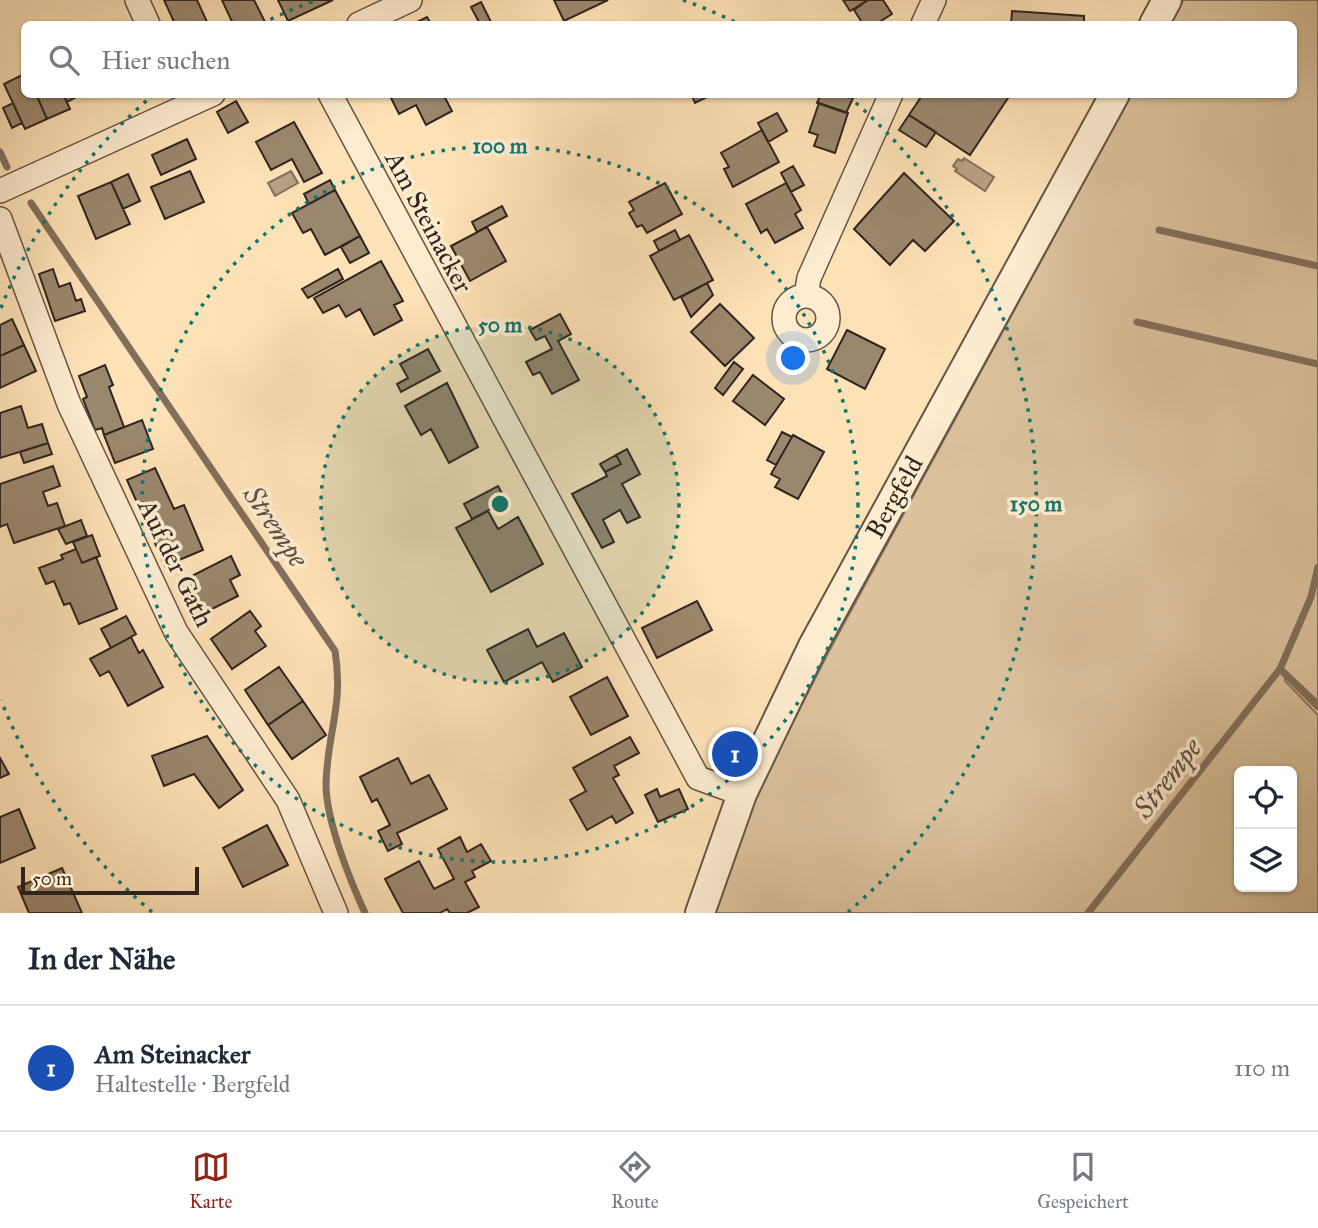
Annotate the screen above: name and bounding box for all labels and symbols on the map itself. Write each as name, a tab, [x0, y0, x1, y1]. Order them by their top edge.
text: 100 m	[473, 133, 528, 159]
street label: Am Steinacker	[378, 145, 480, 298]
text: 50 m	[478, 312, 522, 338]
your location	[776, 341, 810, 375]
street label: Bergfeld	[858, 450, 930, 544]
water label: Strempe	[235, 478, 316, 574]
text: 150 m	[1010, 491, 1062, 517]
centre of rings	[488, 492, 512, 516]
street label: Auf der Gath	[131, 493, 221, 633]
pin: 1	[712, 728, 758, 780]
water label: Strempe	[1125, 731, 1210, 826]
scale bar	[21, 864, 200, 896]

